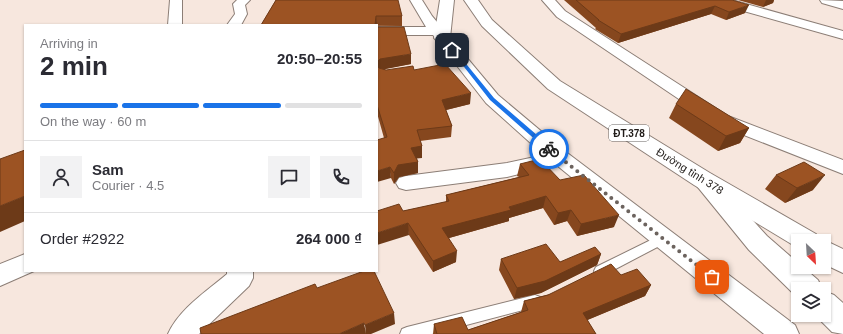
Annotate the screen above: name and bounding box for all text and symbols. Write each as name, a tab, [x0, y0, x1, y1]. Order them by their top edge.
pin	[435, 33, 469, 67]
text: Arriving in	[40, 36, 98, 51]
icon: home	[441, 39, 463, 61]
text: 20:50–20:55	[277, 50, 362, 67]
text: 2 min	[40, 51, 108, 81]
text: On the way · 60 m	[40, 114, 146, 129]
road number: ĐT.378	[609, 125, 649, 141]
courier	[529, 129, 569, 169]
icon: bike	[538, 138, 560, 160]
street label: Đường tỉnh 378	[654, 146, 726, 196]
button: person	[40, 156, 82, 198]
button: chat	[268, 156, 310, 198]
button: phone	[320, 156, 362, 198]
text: Sam	[92, 161, 124, 178]
text: Courier · 4.5	[92, 178, 164, 193]
text: Order #2922	[40, 230, 124, 247]
text: 264 000 ₫	[296, 230, 362, 247]
north arrow	[791, 234, 831, 274]
map controls	[791, 234, 831, 322]
pin	[695, 260, 729, 294]
icon: bag	[701, 266, 723, 288]
button: layers	[791, 282, 831, 322]

